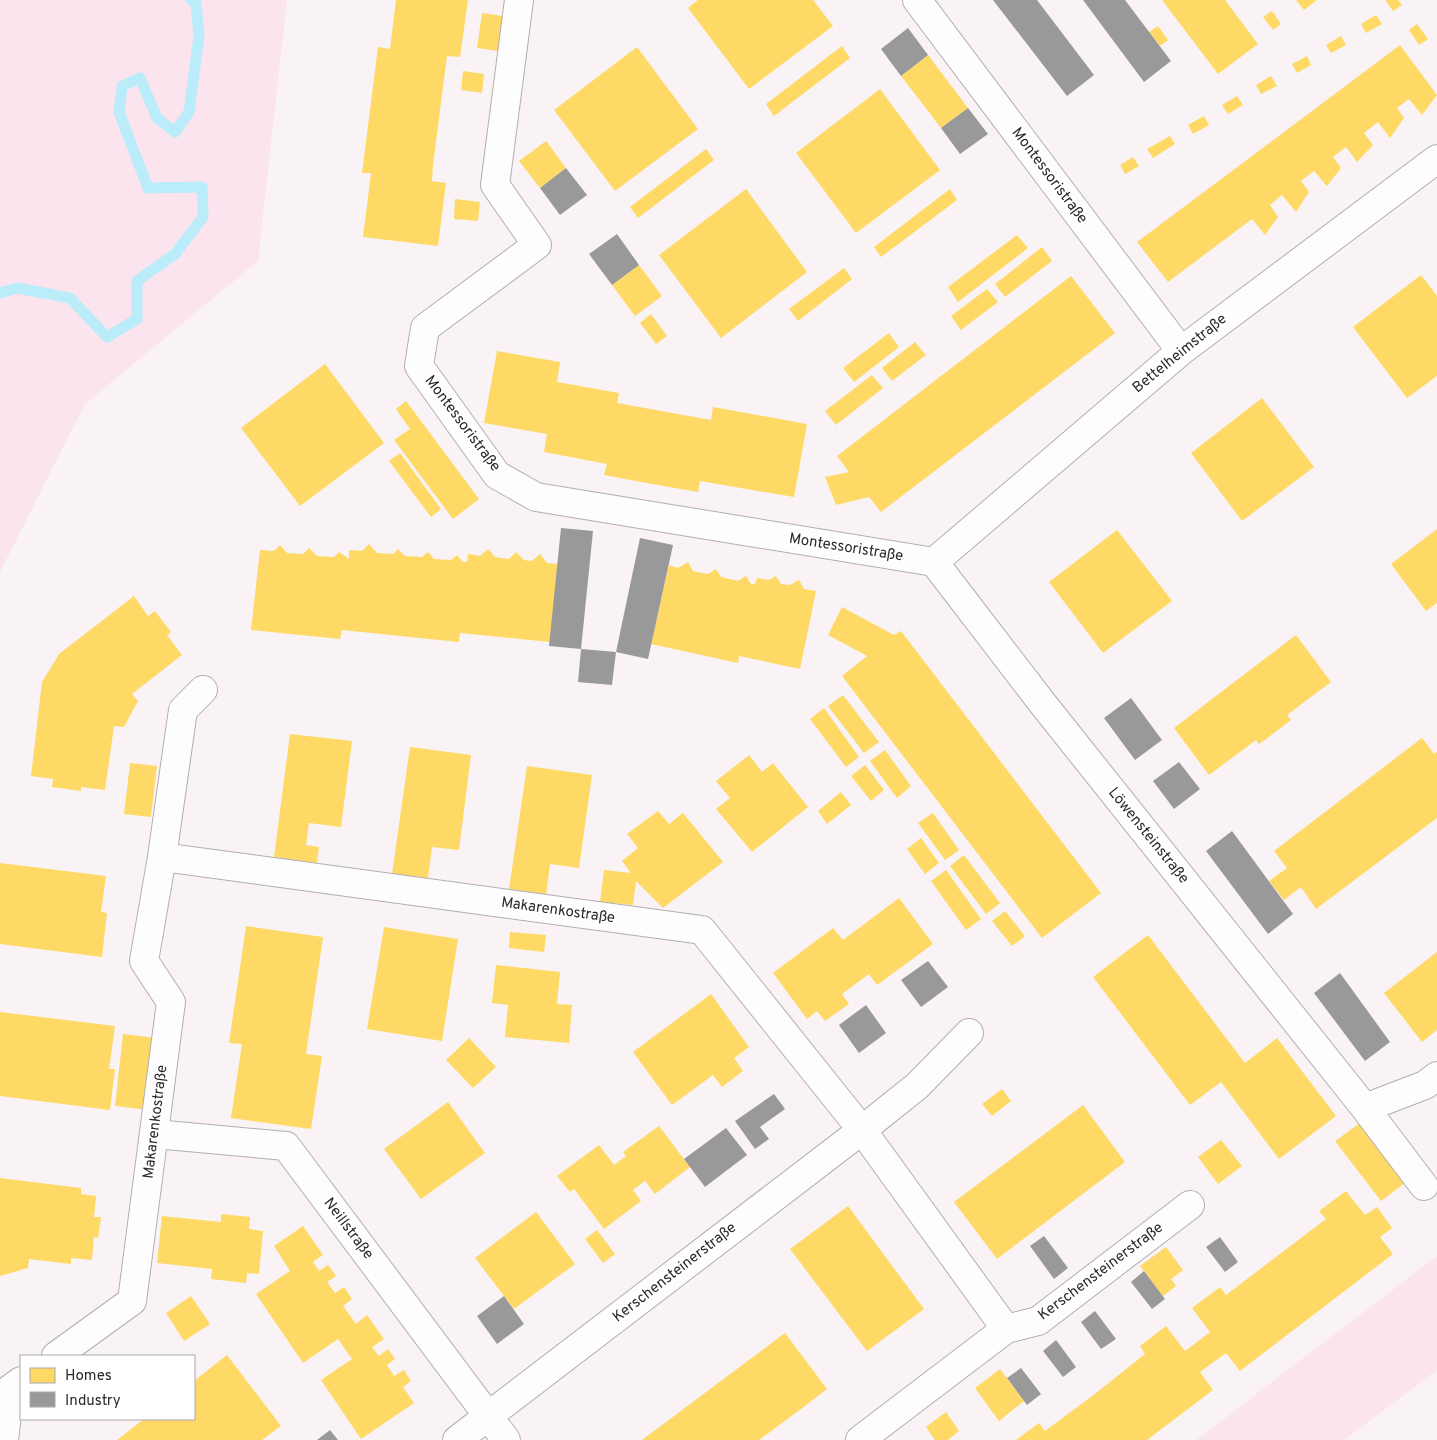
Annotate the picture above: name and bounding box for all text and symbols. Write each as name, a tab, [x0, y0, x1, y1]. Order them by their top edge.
street label: Montessoristraße	[1007, 124, 1091, 228]
street label: Bettelheimstraße	[1129, 310, 1231, 398]
street label: Montessoristraße	[420, 372, 504, 476]
street label: Montessoristraße	[787, 530, 905, 566]
street label: Löwensteinstraße	[1103, 784, 1193, 888]
street label: Makarenkostraße	[500, 894, 616, 928]
street label: Makarenkostraße	[140, 1064, 172, 1180]
street label: Neillstraße	[319, 1194, 377, 1264]
street label: Kerschensteinerstraße	[609, 1219, 741, 1327]
street label: Kerschensteinerstraße	[1035, 1219, 1167, 1325]
legend	[20, 1355, 195, 1420]
text: Homes	[65, 1367, 112, 1386]
text: Industry	[65, 1392, 121, 1411]

